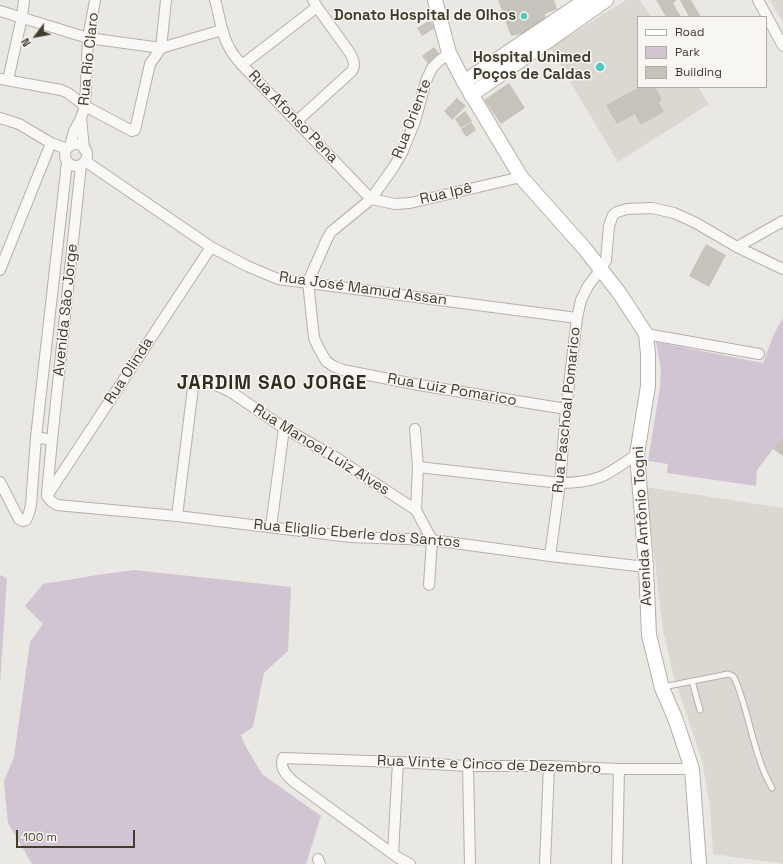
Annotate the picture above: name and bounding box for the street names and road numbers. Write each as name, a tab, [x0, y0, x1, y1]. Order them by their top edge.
street label: Rua Rio Claro	[75, 11, 103, 107]
street label: Rua Afonso Pena	[244, 67, 342, 167]
street label: Rua Oriente	[389, 77, 435, 161]
street label: Rua Ipê	[418, 179, 474, 209]
street label: Avenida São Jorge	[50, 243, 82, 377]
street label: Rua José Mamud Assan	[278, 268, 448, 310]
street label: Rua Paschoal Pomarico	[549, 326, 585, 494]
street label: Rua Olinda	[101, 334, 157, 408]
street label: Rua Luiz Pomarico	[386, 370, 518, 410]
street label: Rua Manoel Luiz Alves	[249, 401, 393, 499]
street label: Avenida Antônio Togni	[630, 446, 656, 606]
street label: Rua Eliglio Eberle dos Santos	[253, 516, 461, 552]
street label: Rua Vinte e Cinco de Dezembro	[377, 752, 601, 778]

